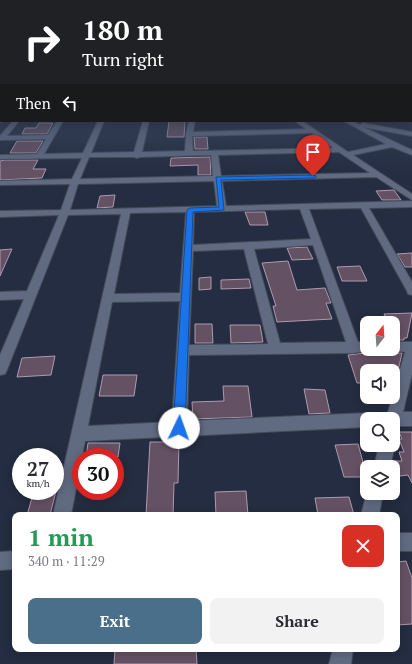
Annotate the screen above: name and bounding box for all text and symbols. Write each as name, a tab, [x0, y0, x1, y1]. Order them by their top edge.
text: 180 m	[82, 11, 163, 48]
icon: right	[16, 16, 68, 68]
text: Turn right	[82, 47, 164, 71]
icon: left	[59, 92, 81, 114]
text: Then	[16, 93, 51, 113]
pin	[296, 135, 330, 176]
icon: arrive	[302, 141, 324, 163]
north arrow	[360, 316, 400, 356]
map controls	[360, 316, 400, 500]
button: sound	[360, 364, 400, 404]
position arrow	[158, 407, 200, 449]
button: search	[360, 412, 400, 452]
speed limit sign: 30	[72, 448, 124, 500]
text: 27	[27, 455, 49, 482]
button: layers	[360, 460, 400, 500]
text: km/h	[26, 477, 50, 490]
text: 1 min	[28, 521, 94, 553]
button: close	[342, 525, 384, 567]
text: 340 m · 11:29	[28, 552, 105, 570]
button: Exit	[28, 598, 202, 644]
button: Share	[210, 598, 384, 644]

